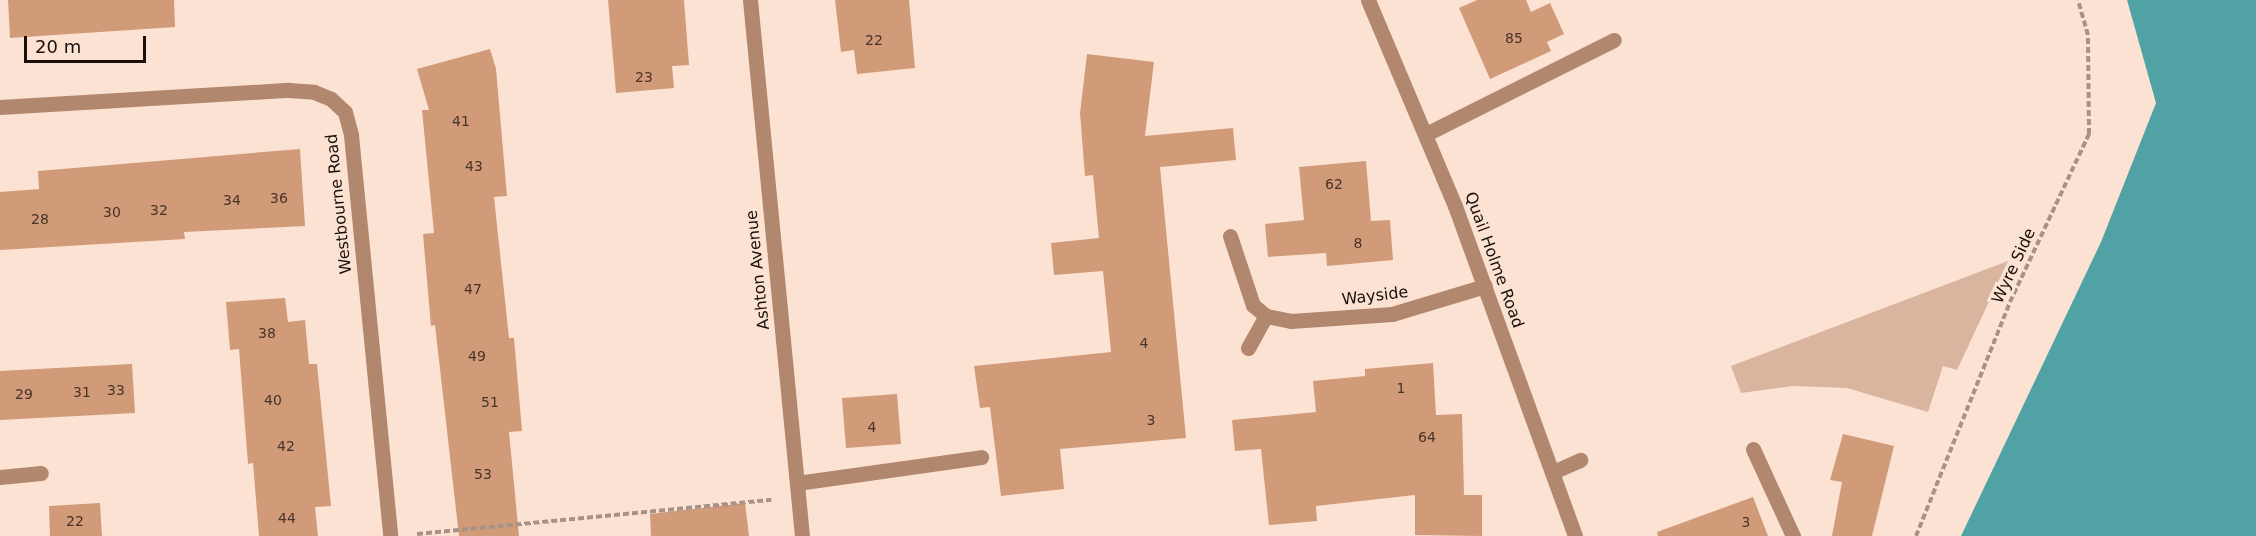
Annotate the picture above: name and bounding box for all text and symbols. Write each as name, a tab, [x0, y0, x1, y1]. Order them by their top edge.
scale bar	[27, 24, 148, 62]
house number: 85	[1505, 30, 1523, 46]
house number: 22	[865, 32, 883, 48]
text: 20 m	[35, 36, 81, 57]
house number: 23	[635, 69, 653, 85]
house number: 41	[452, 113, 470, 129]
street label: Westbourne Road	[322, 133, 356, 275]
house number: 43	[465, 158, 483, 174]
house number: 62	[1325, 176, 1343, 192]
street label: Quail Holme Road	[1460, 189, 1528, 331]
house number: 36	[270, 190, 288, 206]
house number: 34	[223, 192, 241, 208]
house number: 32	[150, 202, 168, 218]
house number: 30	[103, 204, 121, 220]
street label: Ashton Avenue	[742, 209, 774, 331]
house number: 28	[31, 211, 49, 227]
street label: Wyre Side	[1988, 225, 2040, 307]
house number: 8	[1354, 235, 1362, 251]
house number: 47	[464, 281, 482, 297]
street label: Wayside	[1341, 282, 1409, 310]
house number: 38	[258, 325, 276, 341]
house number: 4	[1140, 335, 1148, 351]
house number: 49	[468, 348, 486, 364]
house number: 1	[1397, 380, 1405, 396]
house number: 33	[107, 382, 125, 398]
house number: 31	[73, 384, 91, 400]
house number: 29	[15, 386, 33, 402]
house number: 40	[264, 392, 282, 408]
house number: 51	[481, 394, 499, 410]
house number: 3	[1147, 412, 1155, 428]
house number: 4	[868, 419, 876, 435]
house number: 64	[1418, 429, 1436, 445]
house number: 42	[277, 438, 295, 454]
house number: 53	[474, 466, 492, 482]
house number: 44	[278, 510, 296, 526]
house number: 22	[66, 513, 84, 529]
house number: 3	[1742, 514, 1750, 530]

